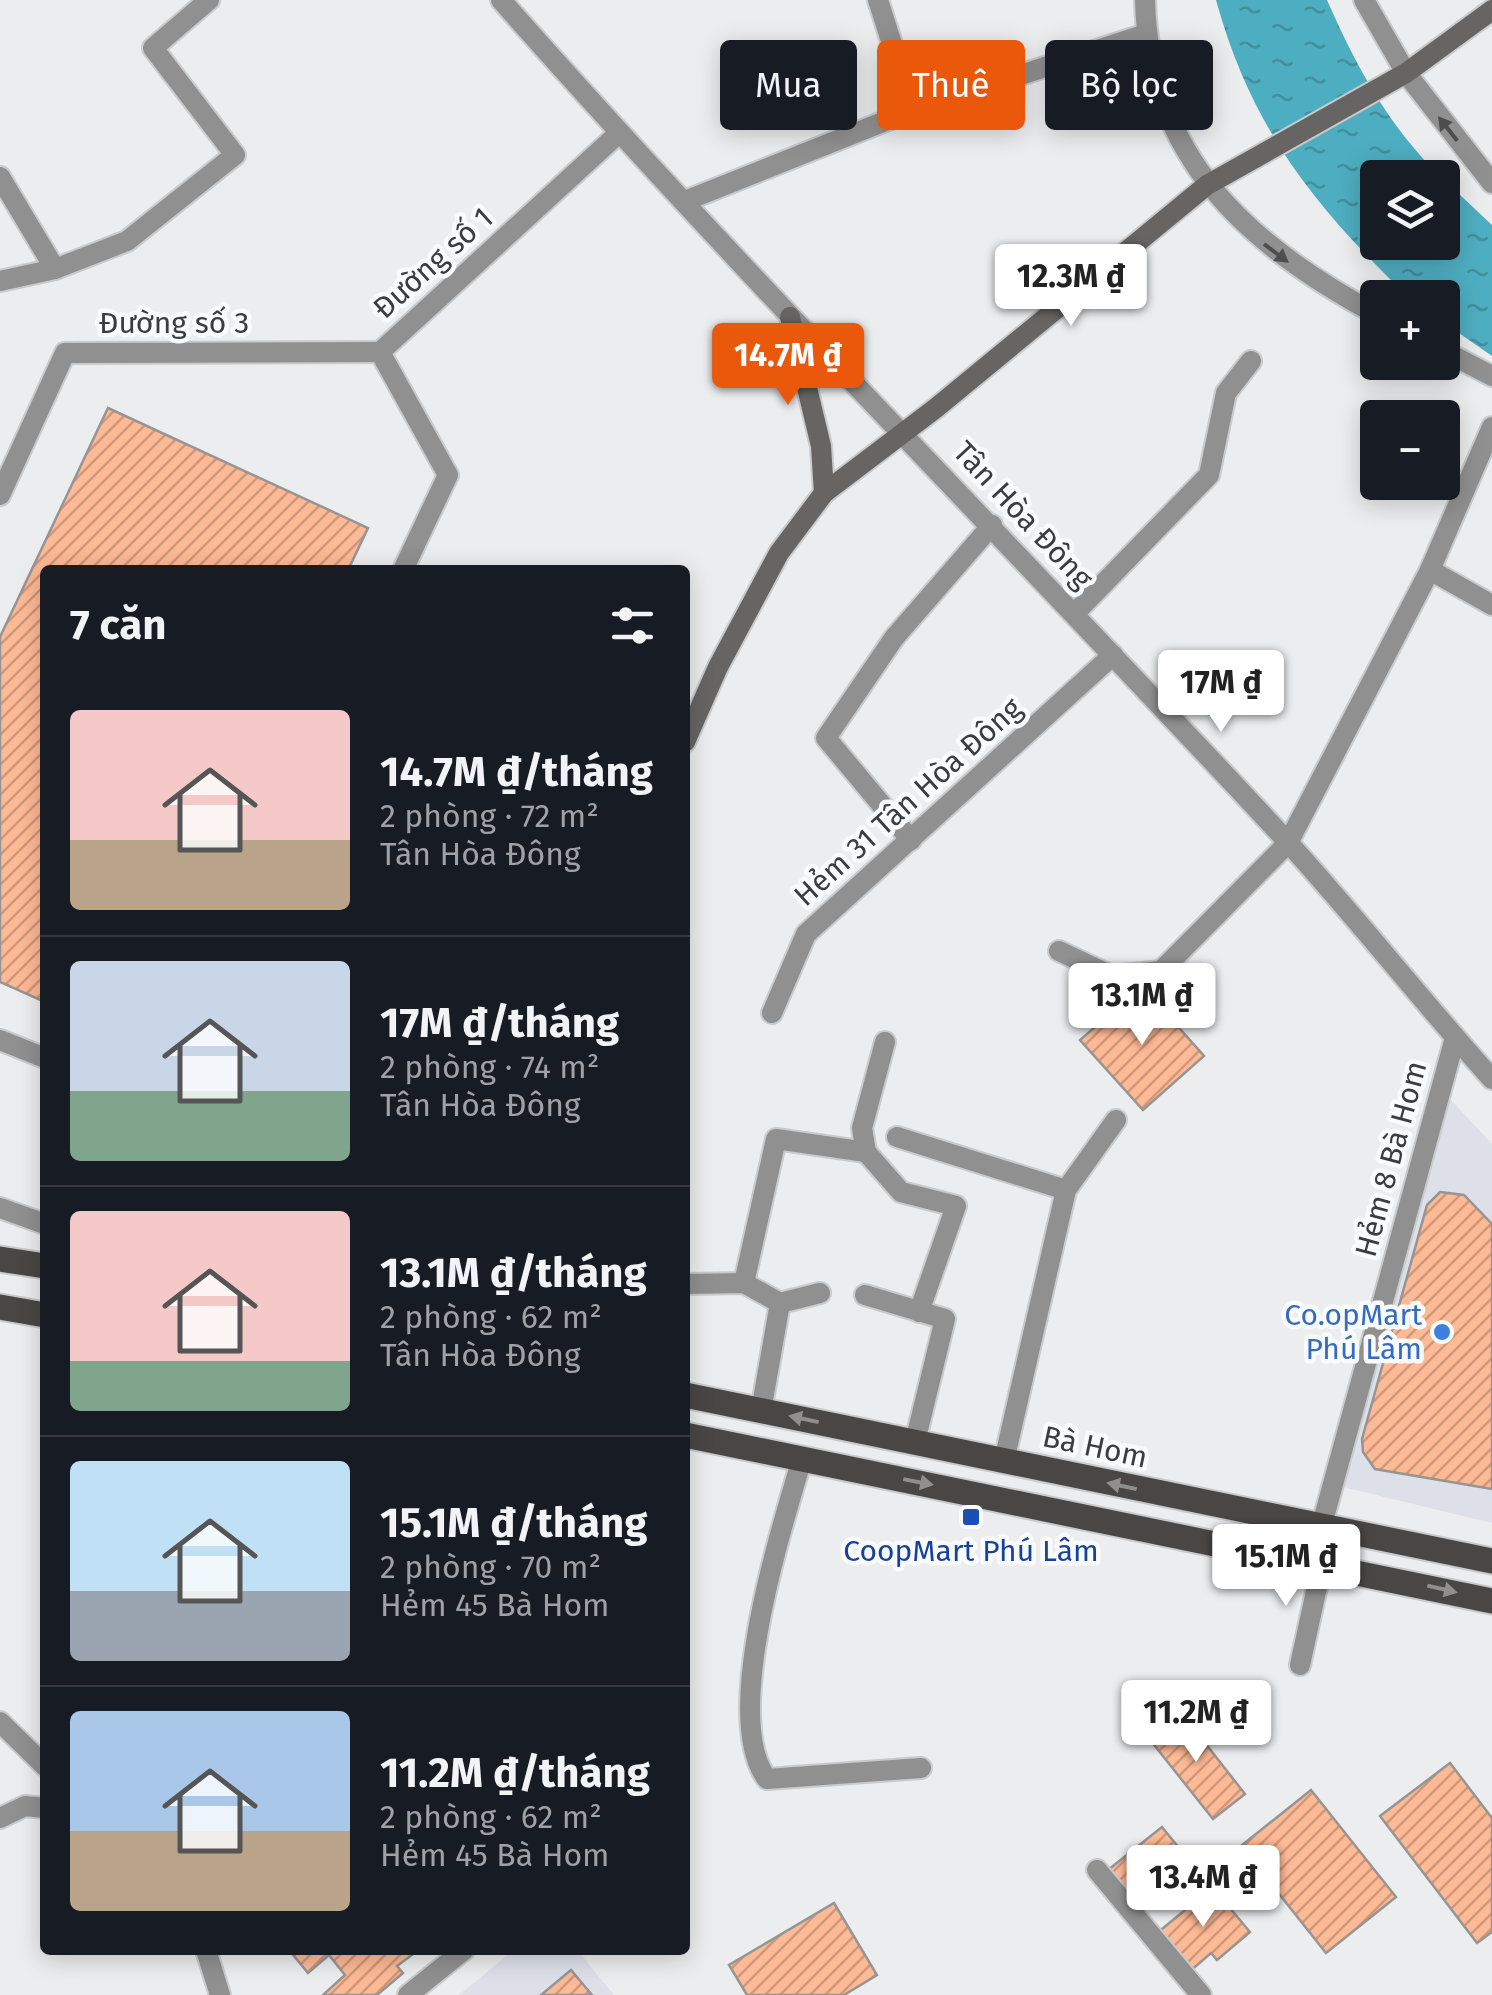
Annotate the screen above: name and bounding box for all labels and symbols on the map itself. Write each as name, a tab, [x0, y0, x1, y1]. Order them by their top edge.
one-way arrow	[1438, 116, 1459, 141]
street label: Đường số 1	[366, 200, 500, 326]
one-way arrow	[1263, 243, 1289, 262]
pin: 12.3M ₫	[979, 244, 1163, 329]
street label: Đường số 3	[99, 305, 249, 341]
pin: 14.7M ₫	[696, 323, 880, 408]
street label: Tân Hòa Đông	[946, 434, 1101, 596]
pin: 17M ₫	[1151, 650, 1291, 735]
street label: Hẻm 31 Tân Hòa Đông	[787, 690, 1029, 914]
pin: 13.1M ₫	[1050, 963, 1234, 1048]
street label: Hẻm 8 Bà Hom	[1348, 1057, 1434, 1261]
place label: Co.opMart Phú Lâm	[1284, 1297, 1422, 1367]
marker: Co.opMart Phú Lâm	[1431, 1321, 1453, 1343]
one-way arrow	[788, 1411, 819, 1427]
street label: Bà Hom	[1039, 1418, 1151, 1476]
one-way arrow	[903, 1474, 934, 1490]
one-way arrow	[1106, 1478, 1137, 1493]
marker: CoopMart Phú Lâm	[960, 1506, 982, 1528]
pin: 15.1M ₫	[1194, 1524, 1378, 1609]
place label: CoopMart Phú Lâm	[843, 1533, 1099, 1569]
one-way arrow	[1427, 1582, 1458, 1597]
pin: 11.2M ₫	[1104, 1680, 1288, 1765]
pin: 13.4M ₫	[1111, 1845, 1295, 1930]

